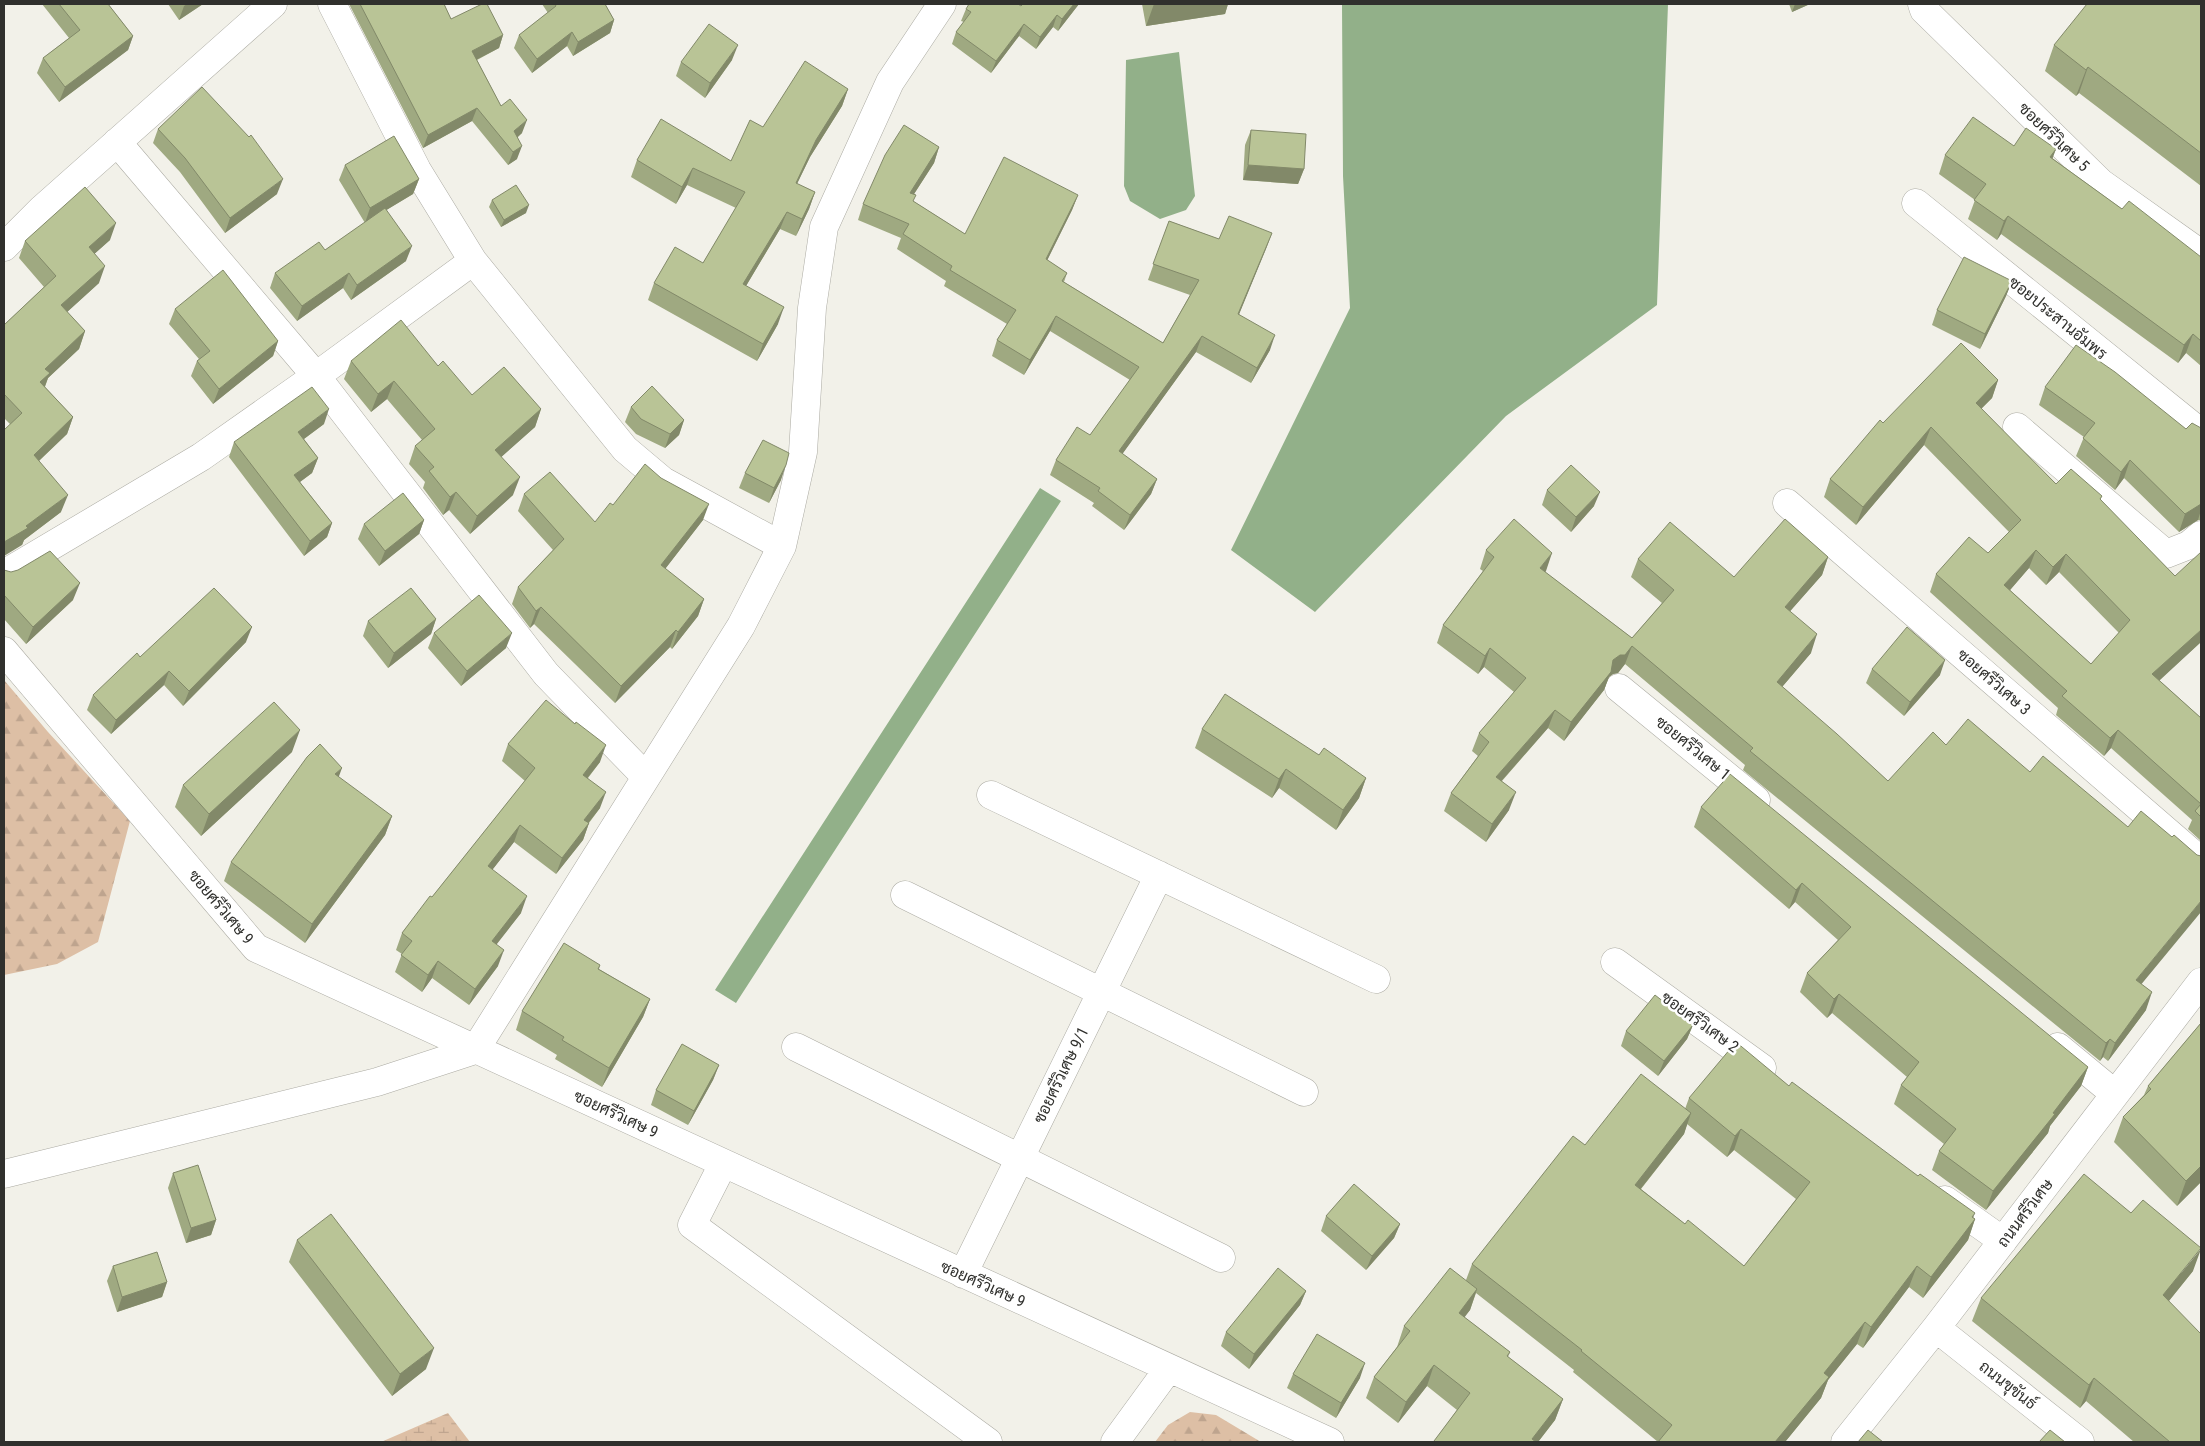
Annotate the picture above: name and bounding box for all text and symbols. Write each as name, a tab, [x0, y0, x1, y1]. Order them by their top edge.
street label: ซอยศรีวิเศษ 5	[2015, 97, 2095, 175]
street label: ซอยประสานอัมพร	[2005, 272, 2112, 364]
street label: ซอยศรีวิเศษ 3	[1953, 643, 2036, 719]
street label: ซอยศรีวิเศษ 1	[1652, 710, 1736, 784]
street label: ซอยศรีวิเศษ 9	[184, 865, 259, 948]
street label: ซอยศรีวิเศษ 2	[1658, 986, 1744, 1056]
street label: ซอยศรีวิเศษ 9/1	[1028, 1023, 1093, 1126]
street label: ซอยศรีวิเศษ 9	[571, 1084, 662, 1142]
street label: ถนนศรีวิเศษ	[1992, 1174, 2057, 1251]
street label: ซอยศรีวิเศษ 9	[938, 1255, 1029, 1311]
street label: ถนนขุขันธ์	[1974, 1354, 2043, 1415]

